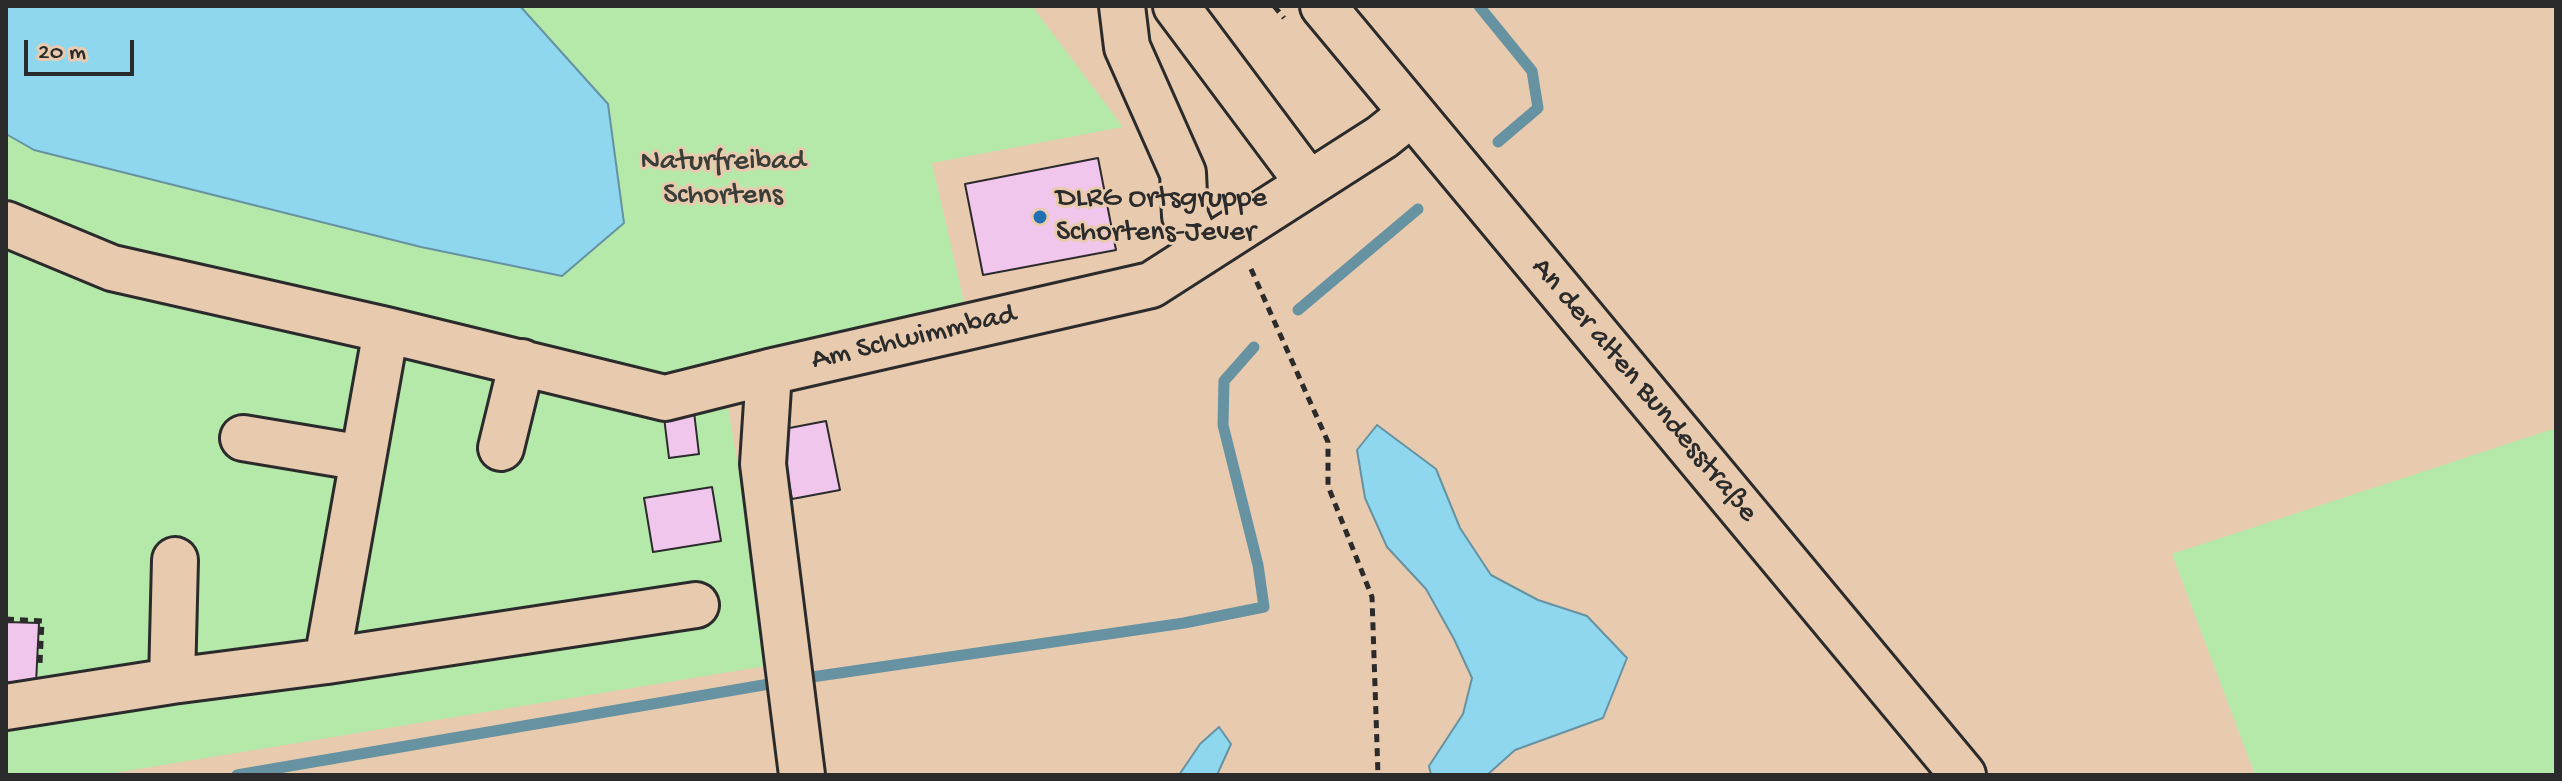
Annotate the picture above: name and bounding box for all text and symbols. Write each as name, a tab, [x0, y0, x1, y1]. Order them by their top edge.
scale bar	[28, 24, 138, 74]
text: 20 m	[38, 39, 86, 68]
park label: Naturfreibad Schortens	[640, 145, 806, 216]
place label: DLRG Ortsgruppe Schortens-Jever	[1056, 182, 1267, 252]
marker: DLRG Ortsgruppe Schortens-Jever	[1031, 208, 1049, 226]
street label: An der alten Bundesstraße	[1522, 251, 1764, 531]
street label: Am Schwimmbad	[808, 298, 1020, 380]

